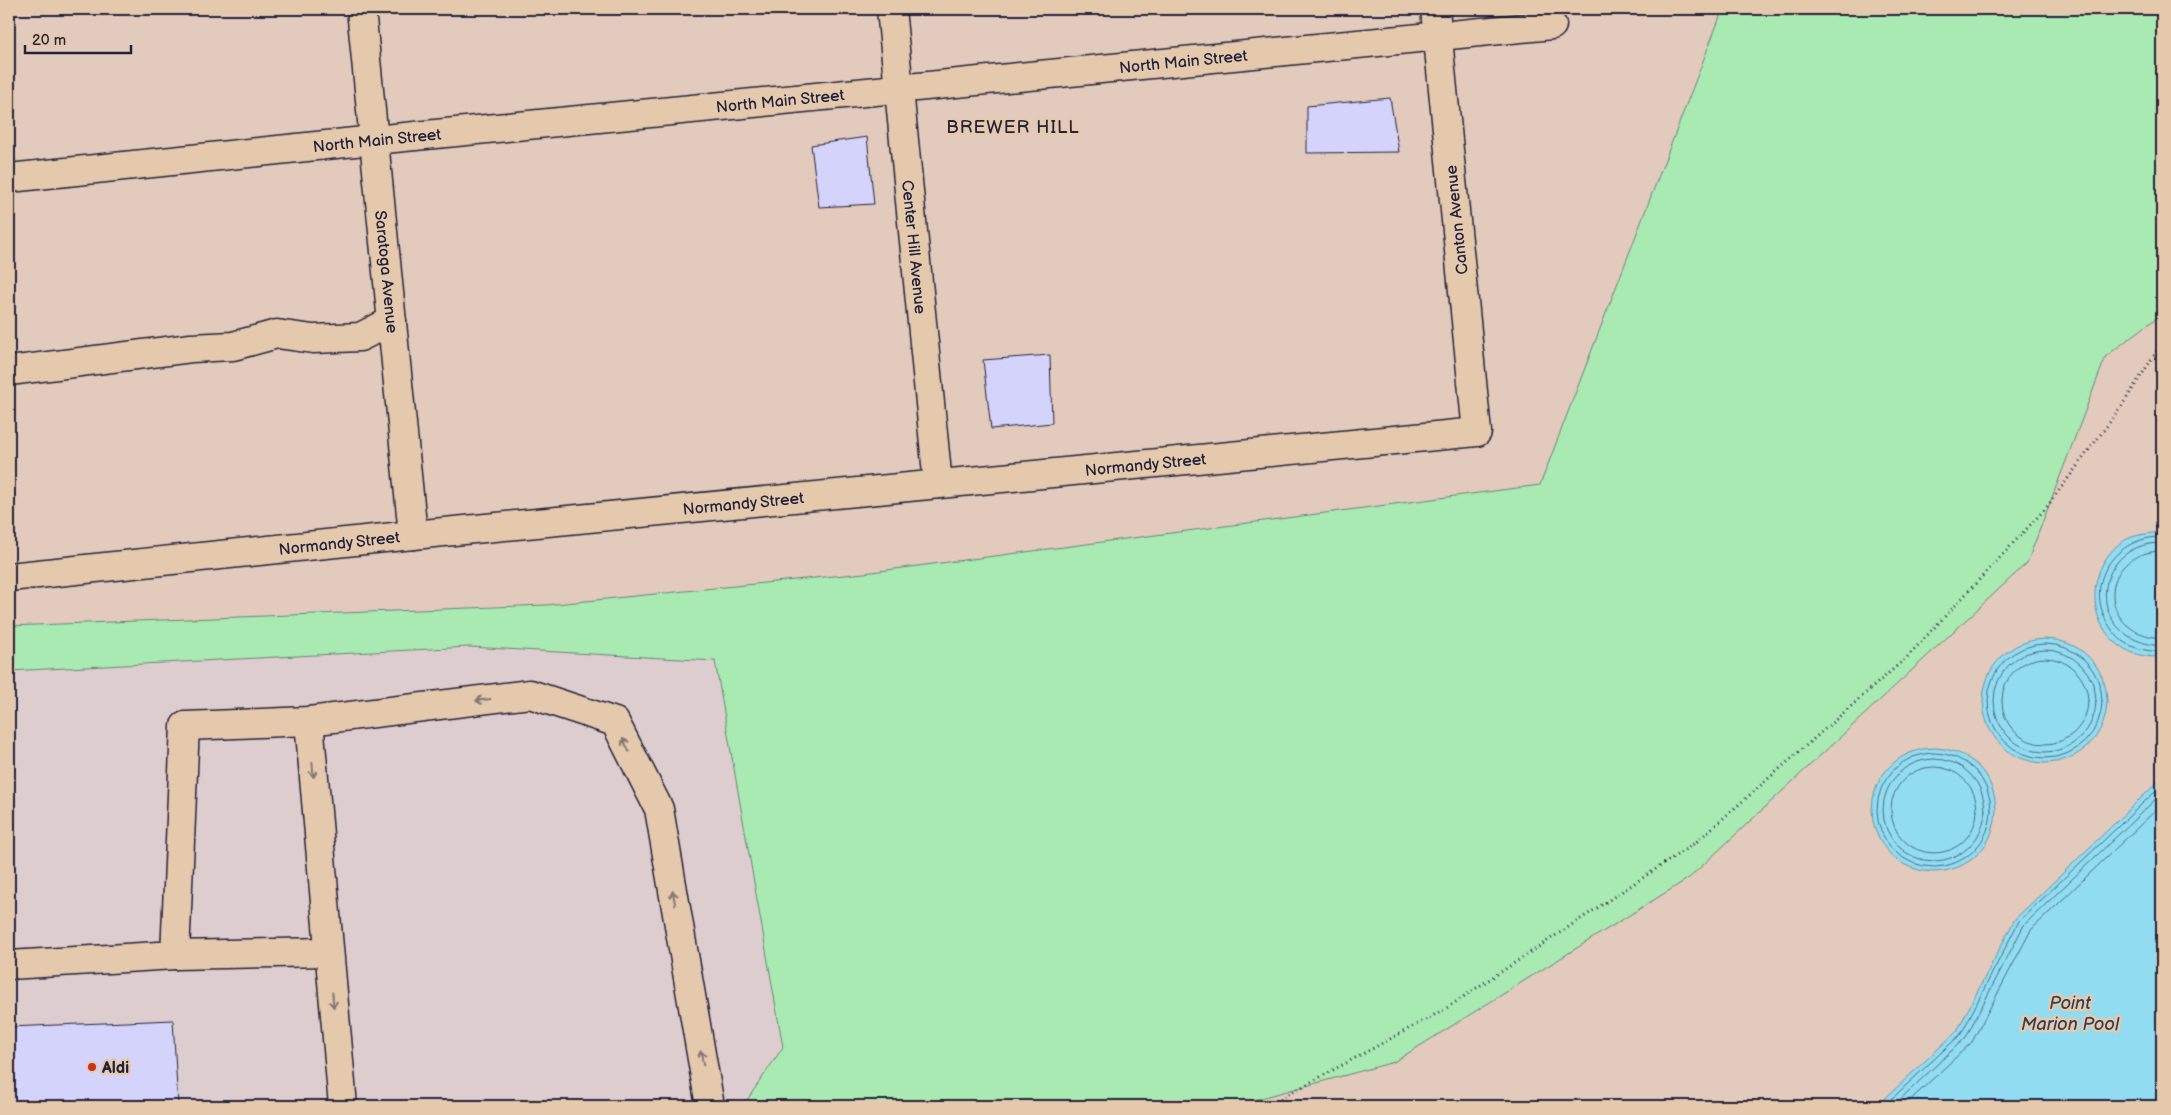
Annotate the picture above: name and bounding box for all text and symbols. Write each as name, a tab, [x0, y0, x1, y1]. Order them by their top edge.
scale bar	[25, 22, 131, 54]
text: 20 m	[32, 31, 66, 50]
street label: North Main Street	[1118, 47, 1248, 78]
street label: North Main Street	[715, 86, 845, 118]
district label: BREWER HILL	[946, 117, 1080, 138]
street label: North Main Street	[312, 125, 442, 157]
street label: Canton Avenue	[1442, 164, 1473, 276]
street label: Center Hill Avenue	[897, 179, 929, 315]
street label: Saratoga Avenue	[370, 210, 401, 335]
street label: Normandy Street	[1084, 450, 1207, 481]
street label: Normandy Street	[682, 489, 805, 520]
street label: Normandy Street	[278, 528, 401, 560]
one-way arrow	[475, 695, 491, 705]
one-way arrow	[621, 737, 631, 752]
one-way arrow	[309, 761, 318, 777]
one-way arrow	[669, 890, 679, 906]
one-way arrow	[328, 992, 338, 1008]
water label: Point Marion Pool	[2021, 993, 2120, 1035]
one-way arrow	[696, 1051, 706, 1067]
place label: Aldi	[101, 1059, 129, 1078]
marker: Aldi	[86, 1061, 98, 1073]

